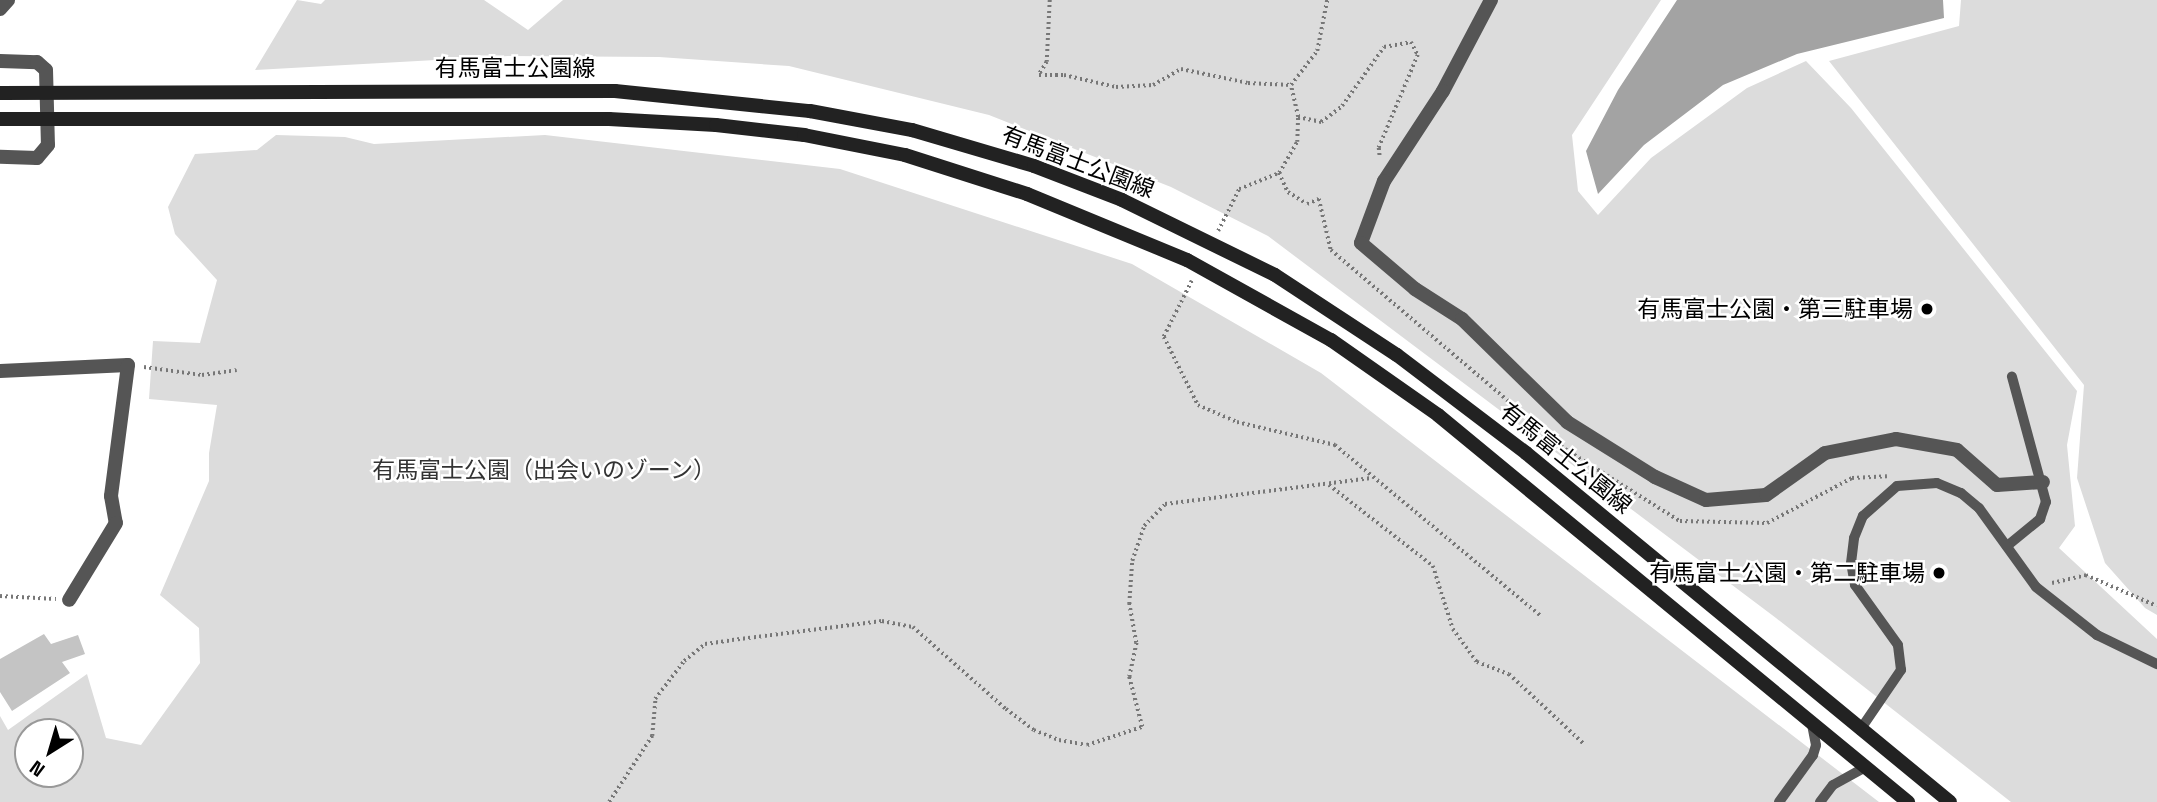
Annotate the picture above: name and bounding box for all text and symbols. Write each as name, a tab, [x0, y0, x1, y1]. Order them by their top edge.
street label: 有馬富士公園線	[435, 54, 595, 82]
street label: 有馬富士公園線	[998, 120, 1158, 204]
place label: 有馬富士公園・第三駐車場	[1637, 295, 1913, 323]
marker: 有馬富士公園・第三駐車場	[1919, 301, 1935, 317]
street label: 有馬富士公園線	[1495, 397, 1637, 519]
park label: 有馬富士公園（出会いのゾーン）	[372, 456, 716, 484]
place label: 有馬富士公園・第二駐車場	[1649, 559, 1925, 587]
marker: 有馬富士公園・第二駐車場	[1931, 565, 1947, 581]
north arrow	[14, 718, 84, 788]
text: N	[25, 755, 50, 782]

